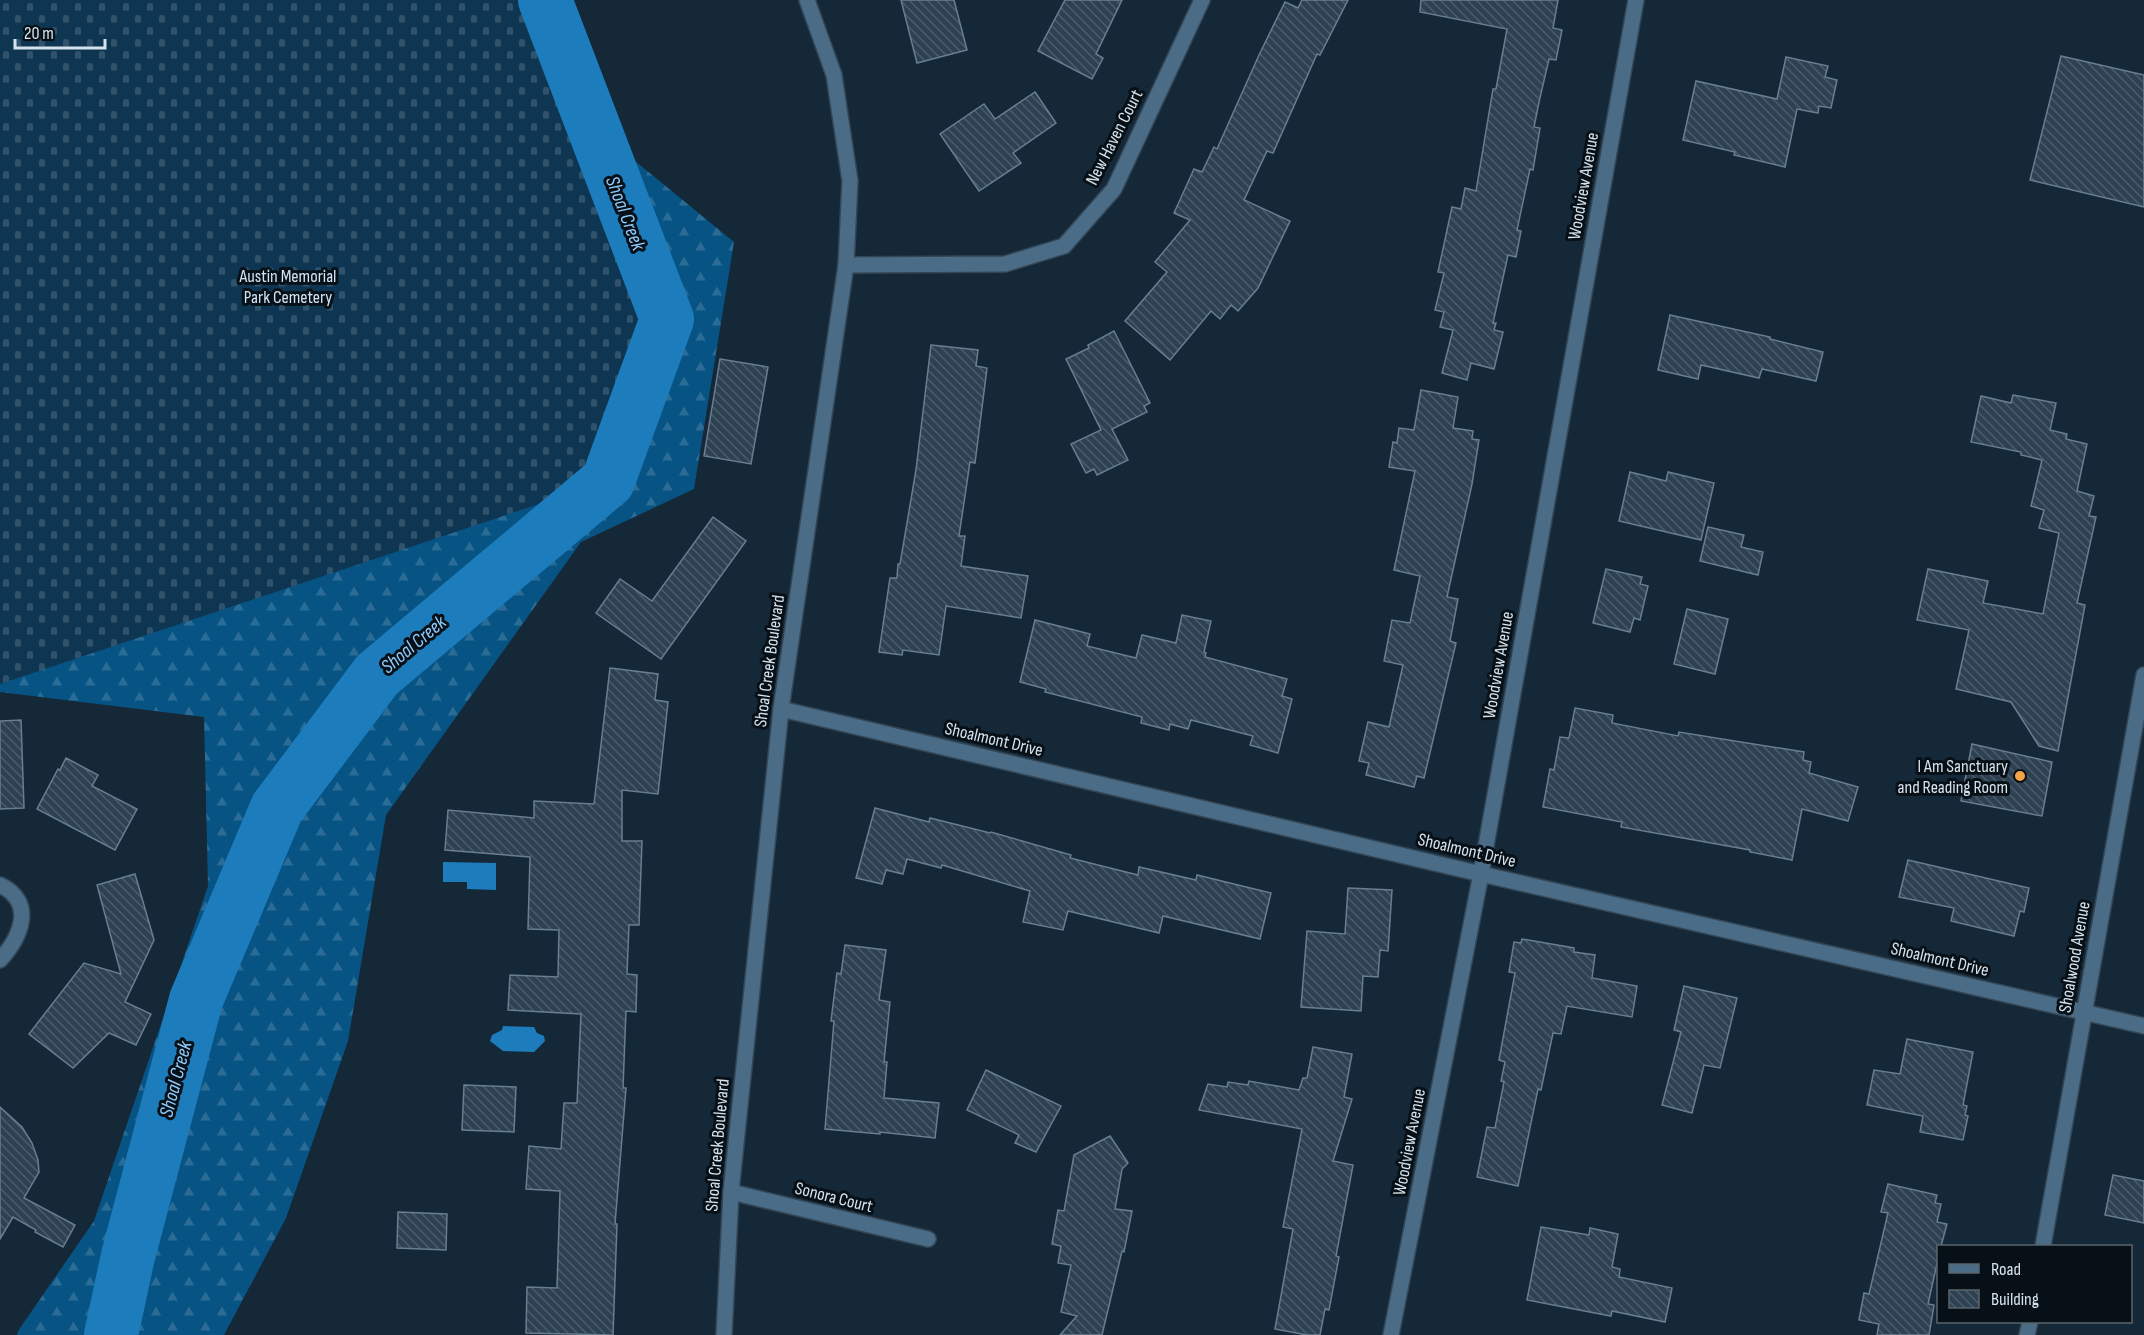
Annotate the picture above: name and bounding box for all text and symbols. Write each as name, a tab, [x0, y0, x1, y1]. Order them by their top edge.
scale bar	[15, 12, 105, 50]
text: 20 m	[24, 23, 54, 44]
street label: New Haven Court	[1081, 86, 1148, 188]
street label: Woodview Avenue	[1564, 131, 1603, 241]
water label: Shoal Creek	[600, 173, 650, 254]
park label: Austin Memorial Park Cemetery	[239, 266, 336, 308]
street label: Shoal Creek Boulevard	[750, 594, 789, 728]
water label: Shoal Creek	[376, 610, 451, 679]
street label: Woodview Avenue	[1479, 610, 1518, 720]
street label: Shoalmont Drive	[943, 718, 1045, 761]
place label: I Am Sanctuary and Reading Room	[1898, 756, 2008, 798]
marker: I Am Sanctuary and Reading Room	[2013, 769, 2027, 783]
street label: Shoalmont Drive	[1416, 829, 1518, 872]
street label: Shoalwood Avenue	[2054, 900, 2095, 1014]
street label: Shoalmont Drive	[1889, 938, 1991, 981]
water label: Shoal Creek	[154, 1038, 198, 1120]
street label: Shoal Creek Boulevard	[701, 1078, 734, 1212]
street label: Woodview Avenue	[1389, 1087, 1430, 1197]
street label: Sonora Court	[793, 1178, 875, 1217]
legend	[1937, 1245, 2132, 1323]
text: Road	[1991, 1259, 2021, 1280]
text: Building	[1991, 1289, 2039, 1310]

